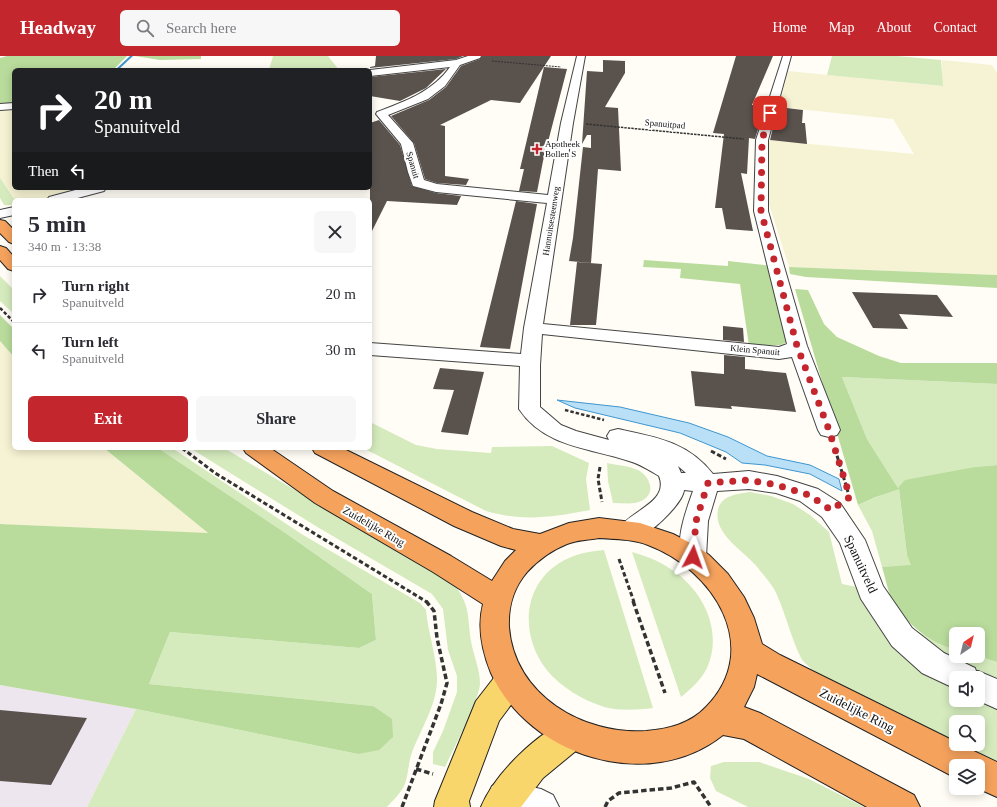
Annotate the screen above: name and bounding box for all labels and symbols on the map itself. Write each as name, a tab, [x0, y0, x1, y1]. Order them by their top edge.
pin	[753, 96, 787, 130]
street label: Spanuitpad	[644, 117, 686, 131]
place label: Apotheek Bollen S	[545, 139, 580, 159]
marker: Apotheek Bollen S	[532, 144, 542, 154]
street label: Spanuit	[404, 150, 422, 180]
street label: Hannuitsesteenweg	[541, 185, 561, 256]
street label: Klein Spanuit	[730, 343, 781, 357]
street label: Zuidelijke Ring	[341, 503, 407, 549]
street label: Spanuitveld	[841, 533, 881, 596]
position arrow	[672, 536, 714, 578]
north arrow	[949, 627, 985, 663]
street label: Zuidelijke Ring	[817, 685, 897, 736]

